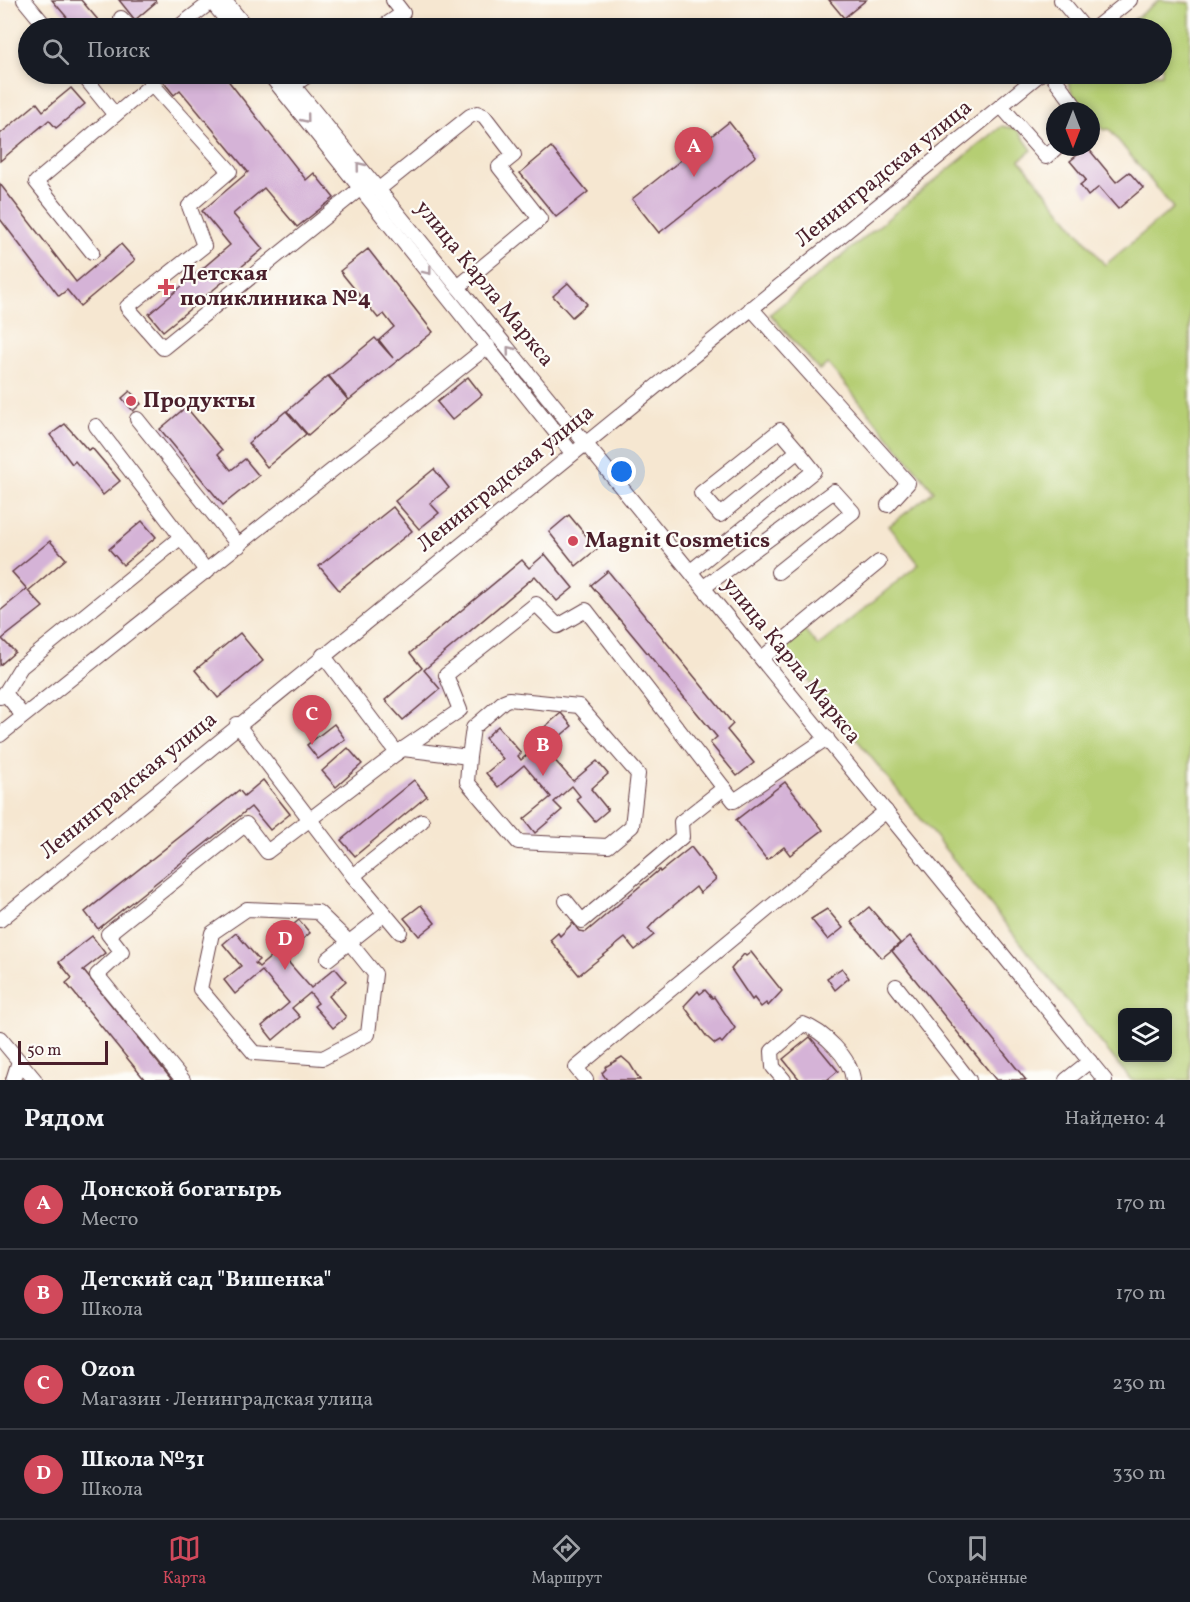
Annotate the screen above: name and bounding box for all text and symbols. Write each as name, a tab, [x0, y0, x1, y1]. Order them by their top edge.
search box	[18, 18, 1172, 84]
icon: search	[39, 35, 72, 68]
text: Поиск	[87, 36, 150, 67]
street label: Ленинградская улица	[789, 93, 979, 255]
north arrow	[1046, 102, 1100, 156]
one-way arrow	[299, 112, 310, 123]
pin: A	[674, 128, 714, 177]
one-way arrow	[356, 162, 367, 173]
street label: улица Карла Маркса	[407, 194, 561, 374]
place label: Детская поликлиника №4	[180, 259, 371, 315]
one-way arrow	[421, 264, 432, 275]
marker: Детская поликлиника №4	[157, 278, 175, 296]
one-way arrow	[506, 346, 517, 357]
place label: Продукты	[143, 386, 255, 417]
marker: Продукты	[124, 394, 138, 408]
street label: Ленинградская улица	[411, 398, 601, 560]
your location	[607, 457, 636, 486]
place label: Magnit Cosmetics	[585, 526, 770, 557]
marker: Magnit Cosmetics	[566, 534, 580, 548]
street label: улица Карла Маркса	[714, 571, 868, 751]
pin: C	[292, 696, 332, 745]
street label: Ленинградская улица	[34, 705, 224, 867]
pin: B	[524, 726, 562, 776]
pin: D	[266, 920, 304, 970]
map controls	[1118, 1008, 1172, 1062]
button: layers	[1118, 1008, 1172, 1062]
scale bar	[18, 1038, 108, 1066]
text: 50 m	[27, 1040, 61, 1062]
text: Рядом	[24, 1101, 104, 1137]
text: Найдено: 4	[1065, 1105, 1166, 1133]
text: Донской богатырь	[81, 1175, 282, 1206]
text: A	[36, 1190, 51, 1218]
text: 170 m	[1116, 1190, 1166, 1218]
text: Место	[81, 1206, 138, 1234]
text: Детский сад "Вишенка"	[81, 1265, 331, 1296]
text: B	[37, 1280, 50, 1308]
text: 170 m	[1116, 1280, 1166, 1308]
text: Школа	[81, 1296, 143, 1324]
text: Ozon	[81, 1355, 136, 1386]
text: C	[37, 1370, 50, 1398]
text: 230 m	[1112, 1370, 1166, 1398]
text: Магазин · Ленинградская улица	[81, 1386, 373, 1414]
text: Школа №31	[81, 1445, 205, 1476]
text: D	[36, 1460, 51, 1488]
text: 330 m	[1112, 1460, 1166, 1488]
text: Школа	[81, 1476, 143, 1504]
tab: Карта	[163, 1532, 206, 1590]
tab: Маршрут	[531, 1532, 602, 1590]
tab: Сохранённые	[927, 1532, 1027, 1590]

